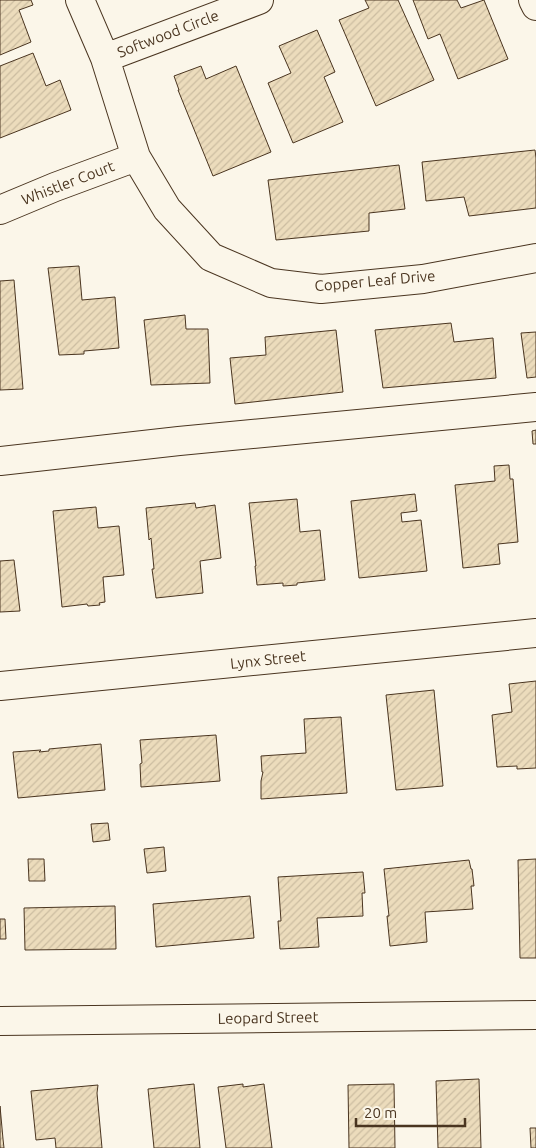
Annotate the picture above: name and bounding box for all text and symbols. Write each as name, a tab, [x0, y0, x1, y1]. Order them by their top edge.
street label: Softwood Circle	[115, 6, 221, 61]
street label: Whistler Court	[19, 157, 117, 208]
street label: Copper Leaf Drive	[314, 267, 436, 294]
street label: Lynx Street	[229, 647, 307, 672]
street label: Leopard Street	[217, 1008, 319, 1027]
scale bar	[356, 1096, 465, 1128]
text: 20 m	[364, 1104, 397, 1121]

